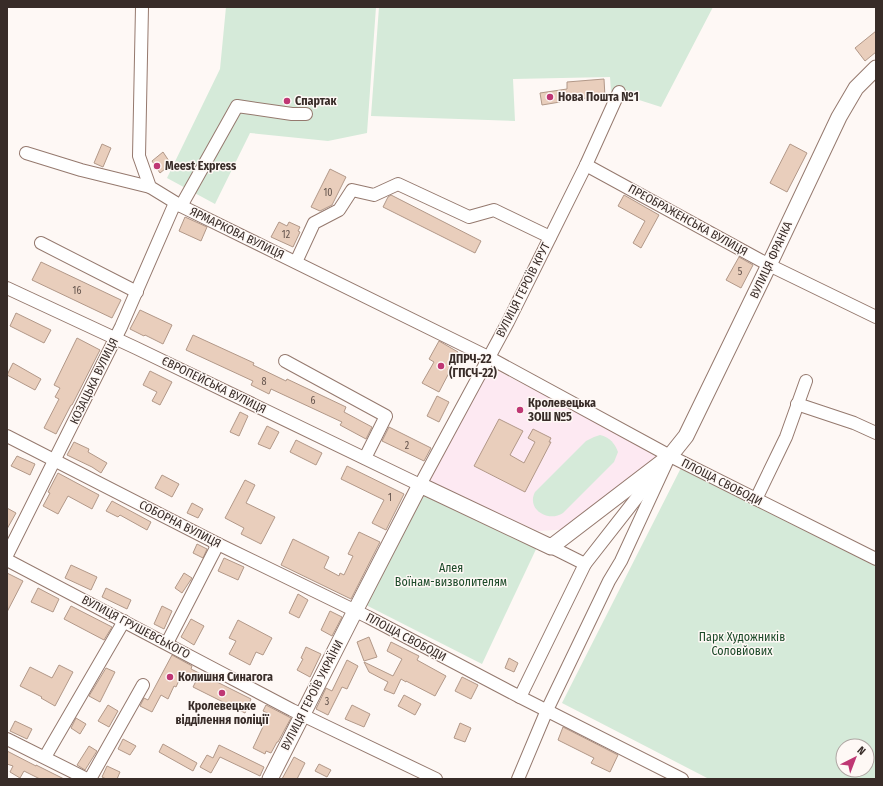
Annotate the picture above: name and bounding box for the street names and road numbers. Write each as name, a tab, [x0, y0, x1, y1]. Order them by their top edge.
street label: ПРЕОБРАЖЕНСЬКА ВУЛИЦЯ	[626, 181, 750, 259]
street label: ЯРМАРКОВА ВУЛИЦЯ	[188, 204, 286, 262]
street label: ВУЛИЦЯ ФРАНКА	[747, 219, 795, 301]
street label: ВУЛИЦЯ ГЕРОЇВ КРУТ	[492, 240, 553, 340]
street label: КОЗАЦЬКА ВУЛИЦЯ	[67, 335, 121, 427]
street label: ЄВРОПЕЙСЬКА ВУЛИЦЯ	[159, 353, 269, 416]
street label: ПЛОЩА СВОБОДИ	[679, 456, 765, 508]
street label: СОБОРНА ВУЛИЦЯ	[137, 497, 223, 551]
street label: ВУЛИЦЯ ГРУШЕВСЬКОГО	[79, 592, 193, 662]
street label: ПЛОЩА СВОБОДИ	[364, 610, 448, 664]
street label: ВУЛИЦЯ ГЕРОЇВ УКРАЇНИ	[277, 637, 346, 753]

